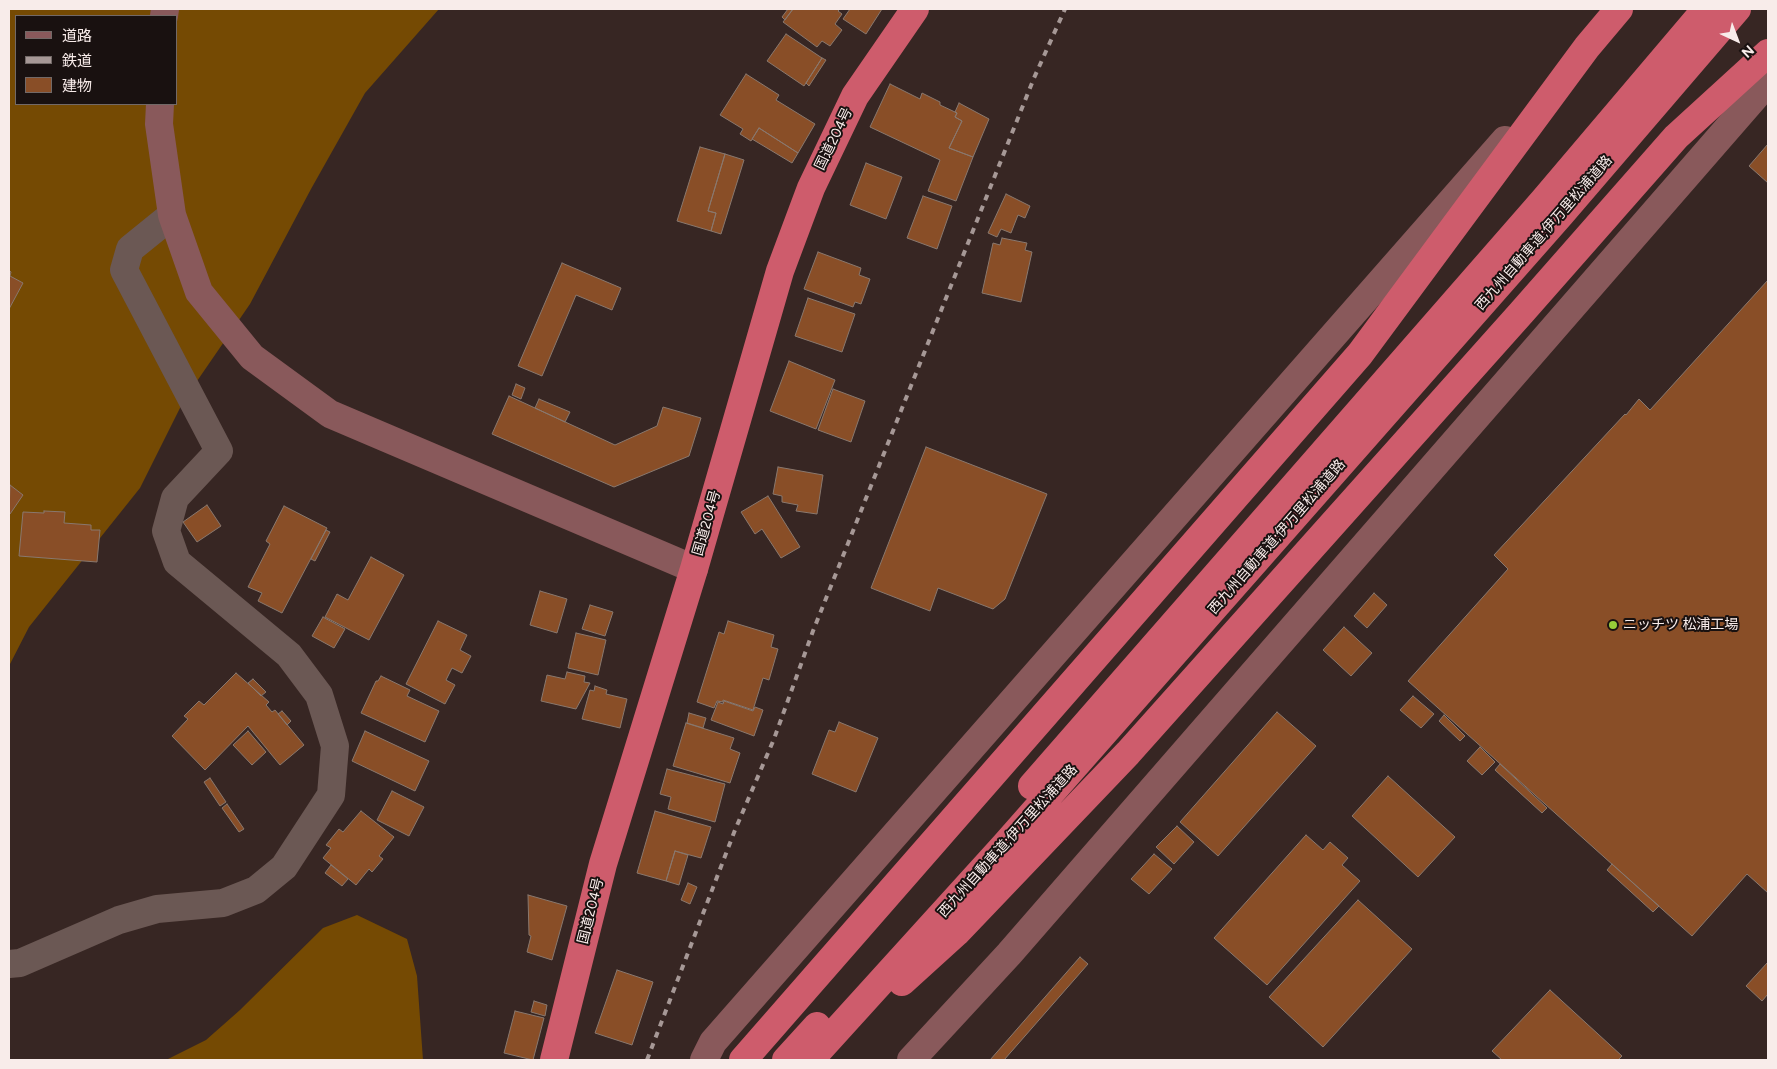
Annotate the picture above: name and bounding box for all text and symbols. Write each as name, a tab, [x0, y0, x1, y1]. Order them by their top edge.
legend	[15, 15, 178, 105]
north arrow	[1712, 15, 1762, 65]
text: 道路	[62, 27, 92, 45]
text: N	[1738, 41, 1757, 61]
text: 鉄道	[62, 52, 92, 70]
text: 建物	[62, 77, 92, 95]
street label: 国道204号	[812, 105, 856, 173]
street label: 西九州自動車道;伊万里松浦道路	[1472, 152, 1616, 314]
street label: 西九州自動車道;伊万里松浦道路	[1205, 456, 1349, 618]
street label: 国道204号	[690, 488, 724, 558]
place label: ニッチツ 松浦工場	[1623, 617, 1738, 633]
marker: ニッチツ 松浦工場	[1607, 619, 1619, 631]
street label: 西九州自動車道;伊万里松浦道路	[935, 761, 1081, 921]
street label: 国道204号	[575, 876, 607, 946]

